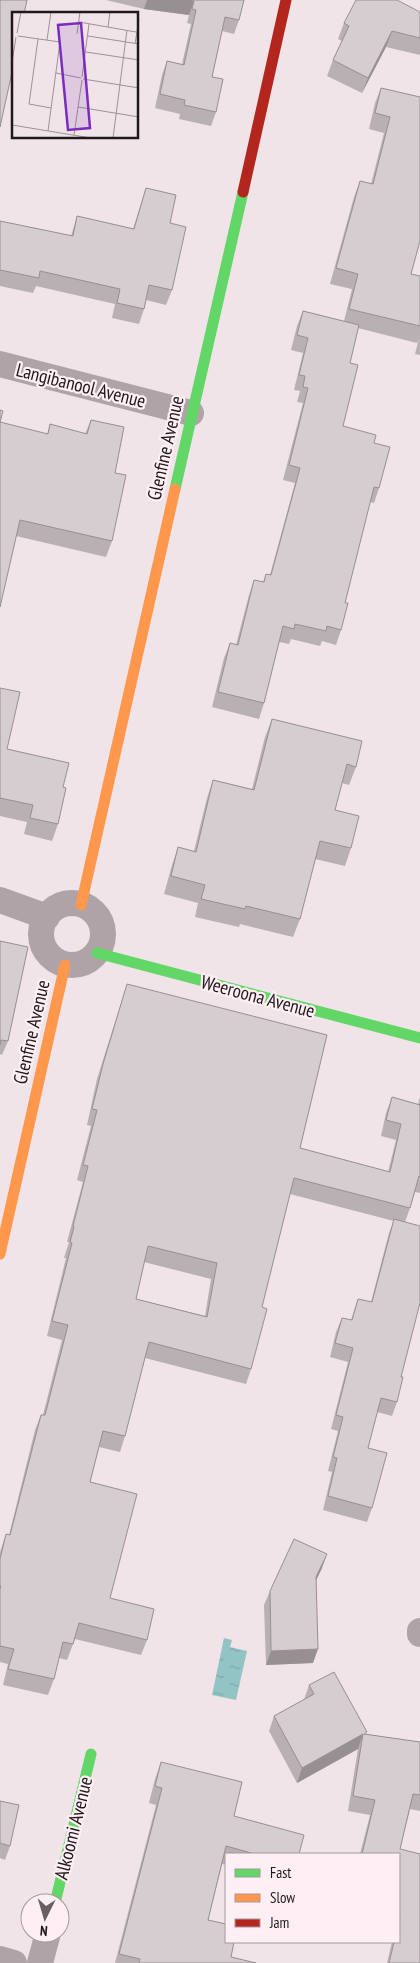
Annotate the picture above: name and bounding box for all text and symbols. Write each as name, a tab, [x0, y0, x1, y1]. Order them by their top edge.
inset map	[12, 12, 139, 139]
street label: Langibanool Avenue	[14, 357, 148, 413]
street label: Glenfine Avenue	[141, 394, 189, 502]
street label: Weeroona Avenue	[199, 969, 318, 1023]
street label: Glenfine Avenue	[7, 978, 55, 1086]
street label: Alkoomi Avenue	[49, 1774, 97, 1882]
legend	[225, 1853, 400, 1943]
text: Fast	[270, 1863, 291, 1882]
text: Slow	[270, 1888, 295, 1907]
north arrow	[20, 1893, 70, 1943]
text: Jam	[269, 1913, 289, 1932]
text: N	[39, 1922, 48, 1940]

